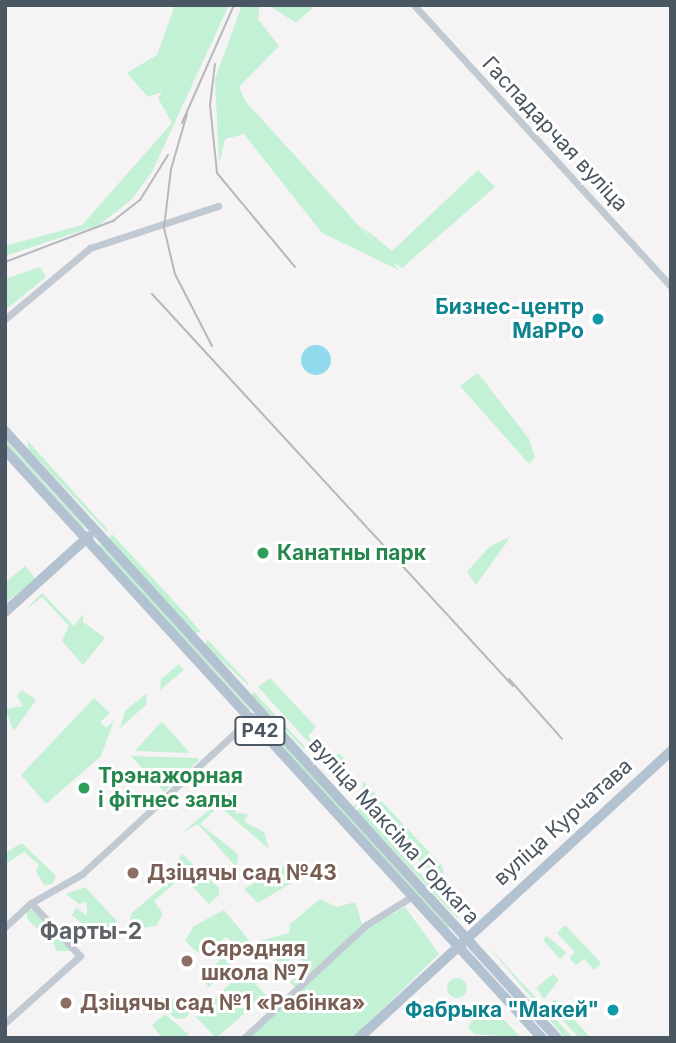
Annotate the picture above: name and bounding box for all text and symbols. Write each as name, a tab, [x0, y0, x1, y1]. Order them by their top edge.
street label: Гаспадарчая вуліца	[477, 51, 633, 217]
place label: Бизнес-центр МаРРо	[435, 294, 584, 344]
marker: Бизнес-центр МаРРо	[590, 311, 606, 327]
place label: Канатны парк	[277, 540, 426, 566]
marker: Канатны парк	[255, 545, 271, 561]
road number: Р42	[234, 716, 286, 746]
street label: вуліца Максіма Горкага	[303, 732, 485, 930]
street label: вуліца Курчатава	[489, 753, 637, 891]
place label: Трэнажорная і фітнес залы	[98, 763, 243, 813]
marker: Трэнажорная і фітнес залы	[76, 780, 92, 796]
place label: Дзіцячы сад №43	[147, 860, 337, 886]
marker: Дзіцячы сад №43	[125, 865, 141, 881]
district label: Фарты-2	[40, 917, 142, 945]
place label: Сярэдняя школа №7	[201, 936, 309, 986]
marker: Сярэдняя школа №7	[179, 953, 195, 969]
place label: Дзіцячы сад №1 «Рабінка»	[80, 990, 365, 1016]
marker: Дзіцячы сад №1 «Рабінка»	[58, 995, 74, 1011]
place label: Фабрыка "Макей"	[405, 997, 599, 1023]
marker: Фабрыка "Макей"	[605, 1002, 621, 1018]

